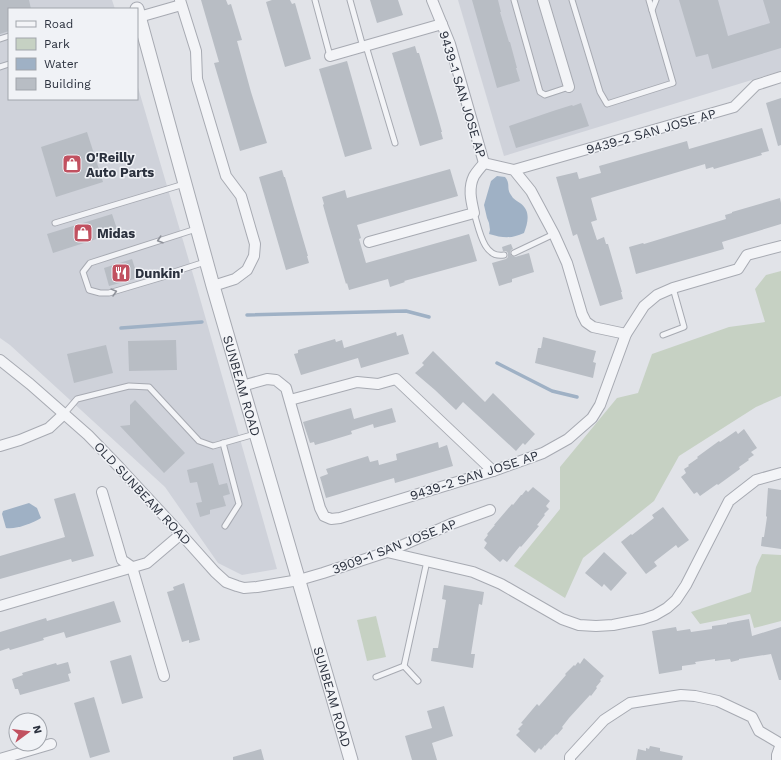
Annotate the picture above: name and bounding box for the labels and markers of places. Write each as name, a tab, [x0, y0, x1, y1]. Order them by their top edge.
place label: O'Reilly Auto Parts	[86, 150, 154, 180]
shop icon: O'Reilly Auto Parts	[61, 153, 83, 175]
shop icon: Midas	[72, 222, 94, 244]
place label: Midas	[97, 226, 135, 241]
restaurant icon: Dunkin'	[110, 262, 132, 284]
place label: Dunkin'	[135, 266, 184, 281]

